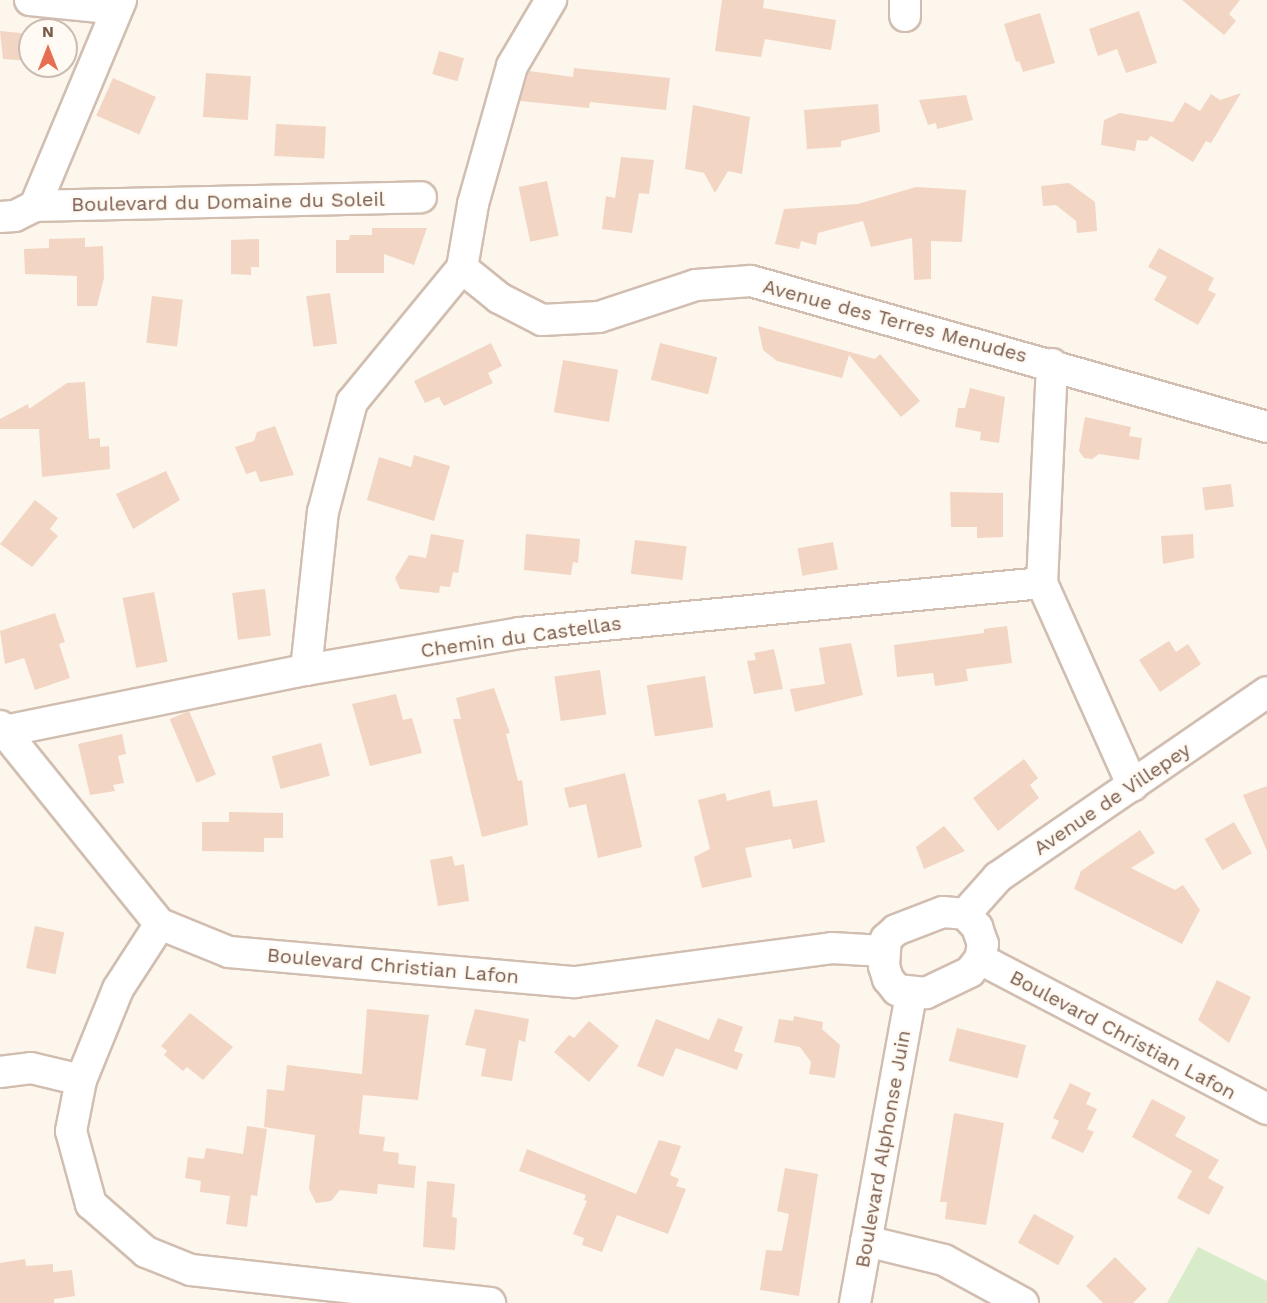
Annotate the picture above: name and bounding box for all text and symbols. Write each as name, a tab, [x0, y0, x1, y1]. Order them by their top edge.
north arrow	[18, 18, 78, 78]
text: N	[42, 22, 54, 41]
street label: Boulevard du Domaine du Soleil	[71, 187, 385, 217]
street label: Avenue des Terres Menudes	[760, 274, 1030, 368]
street label: Chemin du Castellas	[419, 611, 623, 663]
street label: Avenue de Villepey	[1029, 737, 1195, 861]
street label: Boulevard Christian Lafon	[266, 943, 520, 989]
street label: Boulevard Christian Lafon	[1006, 965, 1240, 1105]
street label: Boulevard Alphonse Juin	[850, 1028, 916, 1270]

